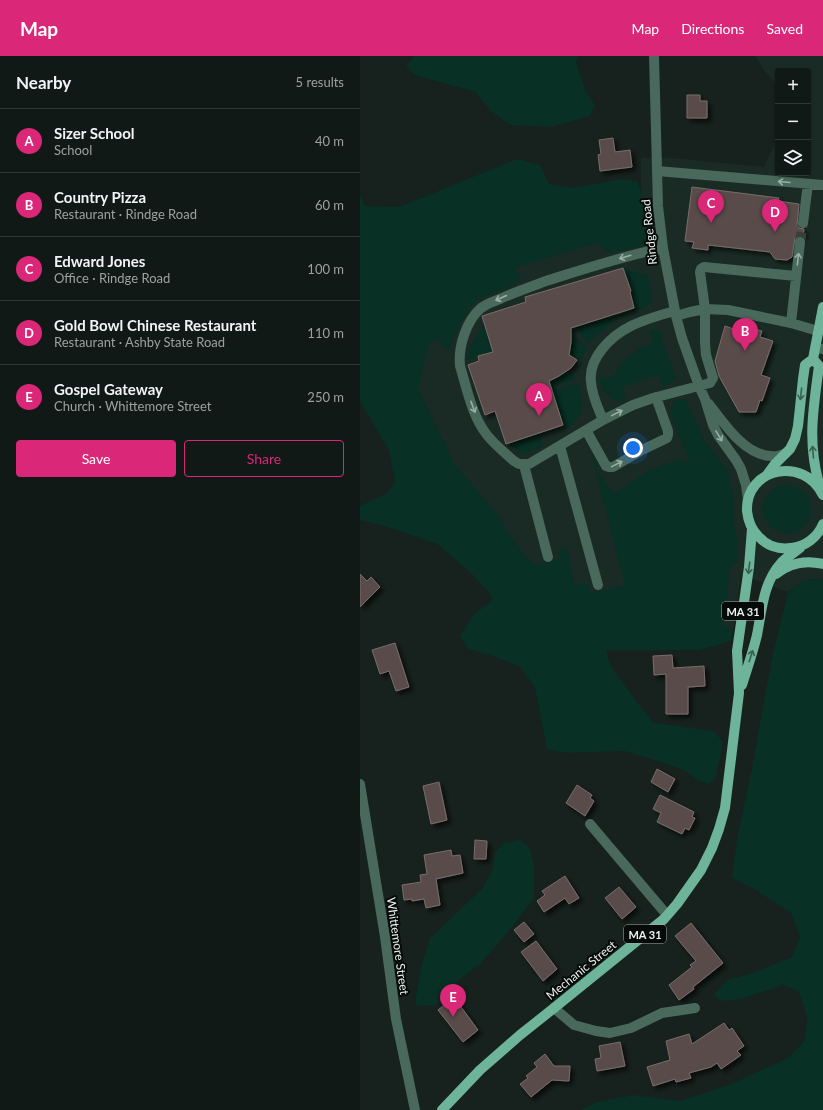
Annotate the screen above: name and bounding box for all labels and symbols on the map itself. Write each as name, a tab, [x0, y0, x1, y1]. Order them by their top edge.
one-way arrow	[778, 178, 791, 185]
pin: C	[698, 190, 724, 223]
street label: Rindge Road	[638, 198, 660, 266]
pin: D	[762, 199, 788, 232]
one-way arrow	[795, 253, 802, 266]
one-way arrow	[618, 254, 631, 261]
one-way arrow	[496, 295, 508, 302]
pin: B	[732, 318, 758, 351]
pin: A	[526, 383, 552, 416]
one-way arrow	[797, 387, 805, 400]
one-way arrow	[470, 401, 478, 413]
one-way arrow	[610, 409, 622, 416]
one-way arrow	[715, 430, 723, 441]
your location	[623, 438, 643, 458]
one-way arrow	[809, 446, 816, 459]
one-way arrow	[611, 460, 623, 467]
one-way arrow	[745, 561, 753, 574]
road number: MA 31	[722, 602, 764, 620]
one-way arrow	[748, 649, 755, 662]
street label: Whittemore Street	[384, 896, 412, 996]
road number: MA 31	[624, 925, 666, 943]
street label: Mechanic Street	[543, 937, 620, 1003]
pin: E	[440, 984, 466, 1017]

